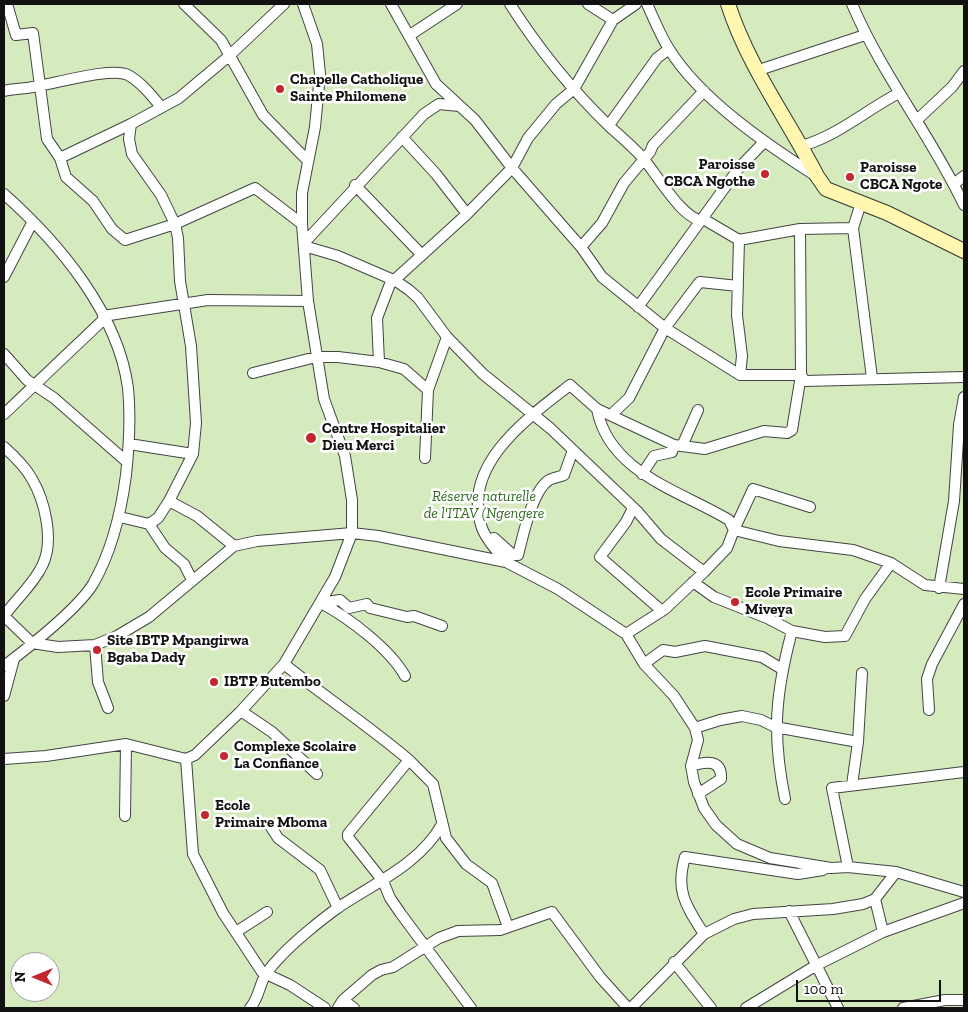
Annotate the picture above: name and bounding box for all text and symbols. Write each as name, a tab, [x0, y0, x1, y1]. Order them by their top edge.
place label: Chapelle Catholique Sainte Philomene	[290, 71, 423, 106]
marker: Chapelle Catholique Sainte Philomene	[274, 83, 286, 95]
place label: Paroisse CBCA Ngothe	[664, 156, 755, 191]
place label: Paroisse CBCA Ngote	[860, 159, 942, 194]
marker: Paroisse CBCA Ngothe	[759, 168, 771, 180]
marker: Paroisse CBCA Ngote	[844, 171, 856, 183]
place label: Centre Hospitalier Dieu Merci	[322, 420, 446, 455]
marker: Centre Hospitalier Dieu Merci	[304, 431, 318, 445]
park label: Réserve naturelle de l'ITAV (Ngengere	[424, 488, 544, 523]
place label: Ecole Primaire Miveya	[745, 584, 842, 619]
marker: Ecole Primaire Miveya	[729, 596, 741, 608]
place label: Site IBTP Mpangirwa Bgaba Dady	[107, 632, 249, 667]
marker: Site IBTP Mpangirwa Bgaba Dady	[91, 644, 103, 656]
place label: IBTP Butembo	[224, 673, 321, 691]
marker: IBTP Butembo	[208, 676, 220, 688]
place label: Complexe Scolaire La Confiance	[234, 738, 356, 773]
marker: Complexe Scolaire La Confiance	[218, 750, 230, 762]
place label: Ecole Primaire Mboma	[215, 797, 327, 832]
marker: Ecole Primaire Mboma	[199, 809, 211, 821]
north arrow	[10, 952, 60, 1002]
scale bar	[798, 970, 943, 1002]
text: N	[12, 972, 29, 982]
text: 100 m	[804, 980, 843, 998]

